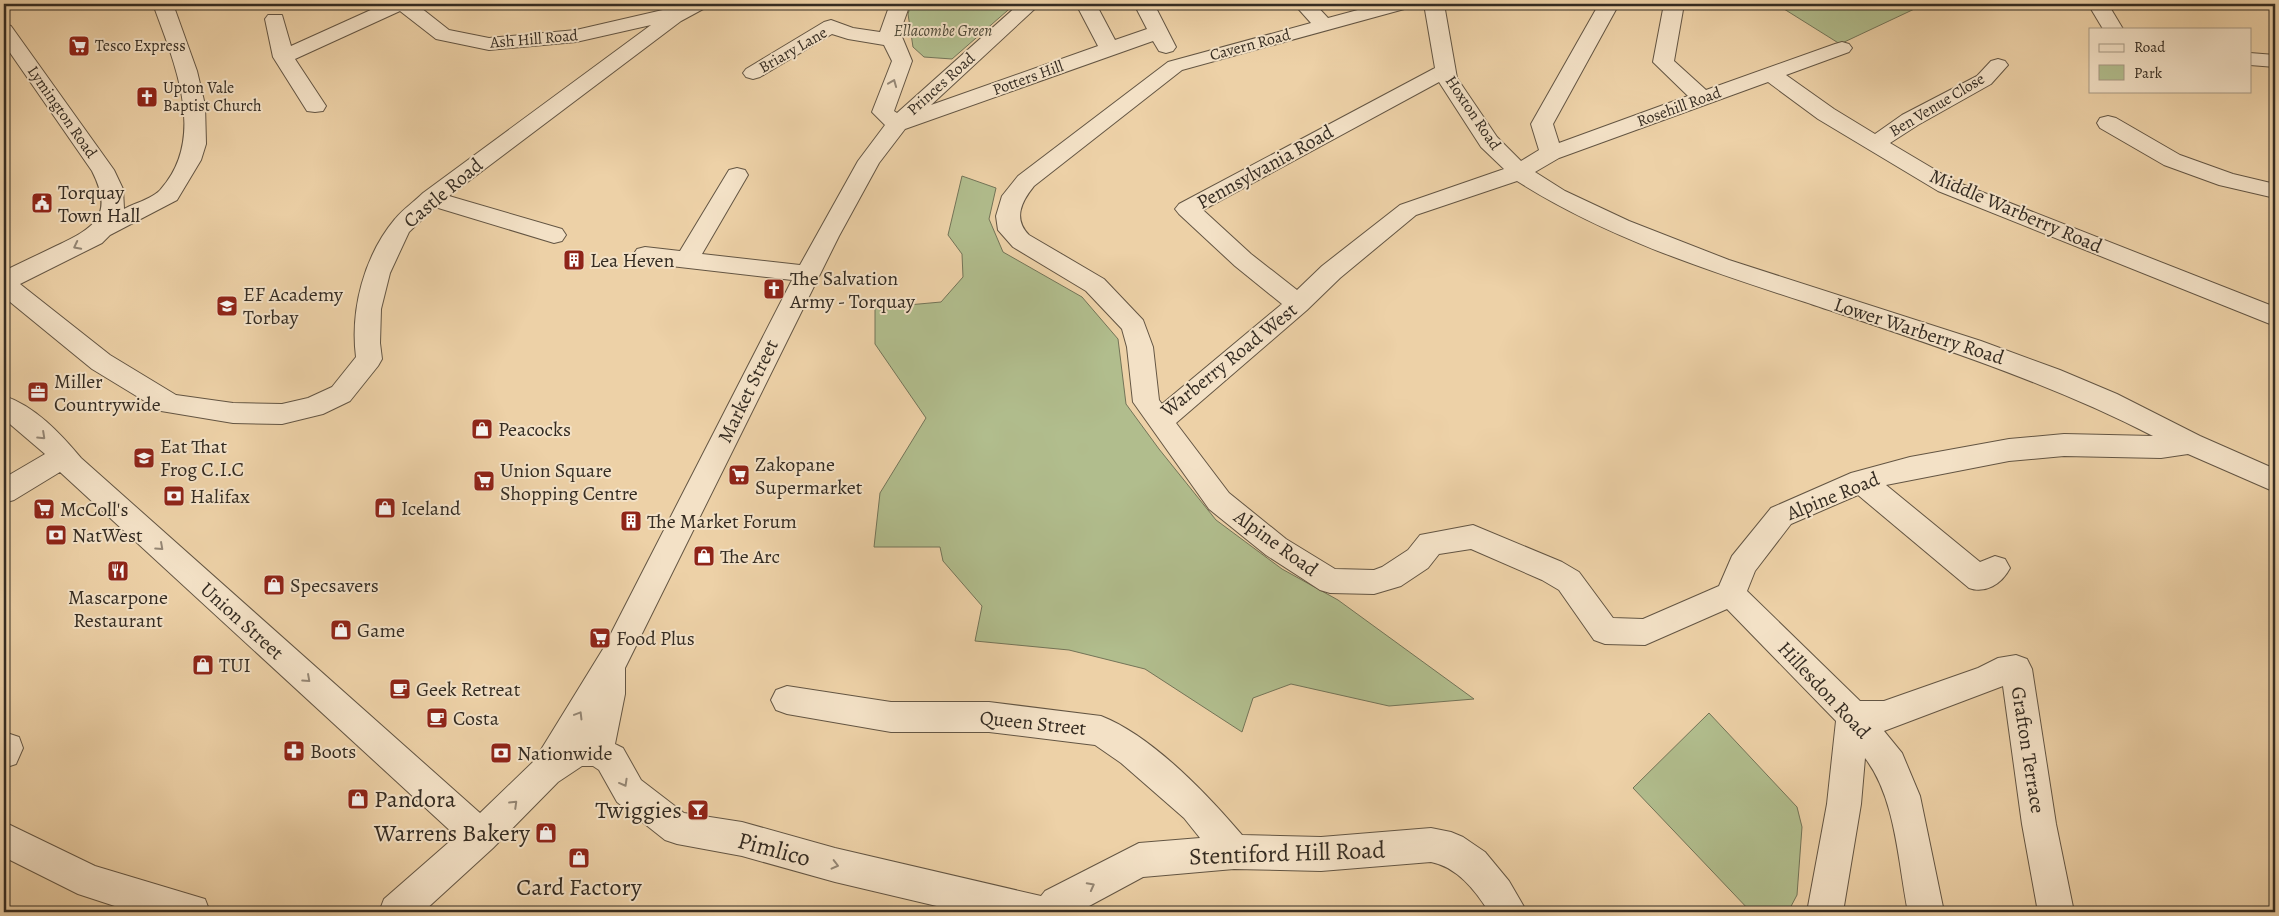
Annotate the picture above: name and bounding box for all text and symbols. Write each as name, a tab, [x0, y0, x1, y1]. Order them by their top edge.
park label: Ellacombe Green	[894, 20, 992, 42]
street label: Briary Lane	[755, 22, 831, 78]
street label: Ash Hill Road	[488, 24, 579, 54]
street label: Cavern Road	[1207, 24, 1293, 66]
legend	[2089, 28, 2252, 92]
supermarket icon: Tesco Express	[67, 34, 91, 58]
place label: Tesco Express	[95, 35, 186, 57]
text: Road	[2134, 37, 2166, 57]
street label: Princes Road	[902, 47, 980, 121]
street label: Potters Hill	[990, 55, 1066, 101]
street label: Lymington Road	[22, 61, 102, 163]
text: Park	[2134, 63, 2163, 83]
street label: Ben Venue Close	[1885, 68, 1989, 142]
street label: Hoxton Road	[1440, 71, 1506, 155]
place label: Upton Vale Baptist Church	[163, 77, 262, 117]
one-way arrow	[887, 79, 898, 88]
street label: Rosehill Road	[1634, 81, 1725, 132]
church icon: Upton Vale Baptist Church	[135, 85, 159, 109]
street label: Pennsylvania Road	[1192, 118, 1338, 216]
street label: Castle Road	[398, 152, 489, 234]
street label: Middle Warberry Road	[1926, 162, 2107, 260]
place label: Torquay Town Hall	[58, 179, 140, 229]
public building icon: Torquay Town Hall	[30, 191, 54, 215]
one-way arrow	[73, 240, 82, 250]
place label: Lea Heven	[590, 247, 675, 274]
building icon: Lea Heven	[562, 248, 586, 272]
place label: The Salvation Army - Torquay	[789, 265, 916, 315]
church icon: The Salvation Army - Torquay	[762, 277, 786, 301]
place label: EF Academy Torbay	[243, 281, 344, 331]
street label: Lower Warberry Road	[1830, 291, 2008, 371]
school or university icon: EF Academy Torbay	[215, 294, 239, 318]
street label: Warberry Road West	[1154, 296, 1303, 424]
street label: Market Street	[711, 334, 785, 447]
place label: Miller Countrywide	[54, 368, 161, 418]
office icon: Miller Countrywide	[26, 380, 50, 404]
place label: Peacocks	[498, 416, 571, 443]
shop icon: Peacocks	[470, 417, 494, 441]
one-way arrow	[36, 430, 45, 439]
place label: Eat That Frog C.I.C	[160, 433, 244, 483]
school or university icon: Eat That Frog C.I.C	[132, 446, 156, 470]
place label: Zakopane Supermarket	[755, 451, 863, 501]
place label: Union Square Shopping Centre	[500, 457, 638, 507]
supermarket icon: Zakopane Supermarket	[727, 463, 751, 487]
street label: Alpine Road	[1782, 465, 1884, 527]
supermarket icon: Union Square Shopping Centre	[472, 469, 496, 493]
place label: Halifax	[190, 483, 250, 510]
bank icon: Halifax	[162, 484, 186, 508]
place label: Iceland	[401, 495, 461, 522]
place label: McColl's	[60, 496, 128, 523]
shop icon: Iceland	[373, 496, 397, 520]
supermarket icon: McColl's	[32, 497, 56, 521]
street label: Alpine Road	[1228, 503, 1324, 583]
place label: The Market Forum	[647, 508, 797, 535]
building icon: The Market Forum	[619, 509, 643, 533]
place label: NatWest	[72, 522, 143, 549]
bank icon: NatWest	[44, 523, 68, 547]
one-way arrow	[155, 541, 164, 550]
place label: The Arc	[720, 543, 780, 570]
shop icon: The Arc	[692, 544, 716, 568]
restaurant icon: Mascarpone Restaurant	[106, 559, 130, 583]
place label: Specsavers	[290, 572, 379, 599]
shop icon: Specsavers	[262, 573, 286, 597]
street label: Union Street	[194, 576, 290, 666]
place label: Mascarpone Restaurant	[68, 584, 168, 634]
place label: Game	[357, 617, 405, 644]
shop icon: Game	[329, 618, 353, 642]
place label: Food Plus	[616, 625, 695, 652]
supermarket icon: Food Plus	[588, 626, 612, 650]
street label: Hillesdon Road	[1772, 635, 1877, 745]
place label: TUI	[219, 652, 251, 679]
shop icon: TUI	[191, 653, 215, 677]
one-way arrow	[302, 673, 311, 682]
place label: Geek Retreat	[416, 676, 521, 703]
cafe icon: Geek Retreat	[388, 677, 412, 701]
street label: Grafton Terrace	[2005, 685, 2051, 815]
street label: Queen Street	[978, 704, 1088, 742]
place label: Costa	[453, 705, 500, 732]
cafe icon: Costa	[425, 706, 449, 730]
one-way arrow	[573, 711, 583, 720]
place label: Boots	[310, 738, 356, 765]
pharmacy icon: Boots	[282, 739, 306, 763]
place label: Nationwide	[517, 740, 613, 767]
bank icon: Nationwide	[489, 741, 513, 765]
one-way arrow	[618, 778, 628, 787]
place label: Pandora	[374, 783, 457, 815]
shop icon: Pandora	[346, 787, 370, 811]
place label: Twiggies	[595, 794, 682, 826]
bar icon: Twiggies	[686, 798, 710, 822]
one-way arrow	[508, 801, 517, 810]
place label: Warrens Bakery	[373, 817, 530, 849]
shop icon: Warrens Bakery	[534, 821, 558, 845]
street label: Pimlico	[734, 824, 814, 874]
street label: Stentiford Hill Road	[1188, 834, 1386, 872]
shop icon: Card Factory	[567, 846, 591, 870]
one-way arrow	[831, 859, 840, 870]
place label: Card Factory	[516, 871, 642, 903]
one-way arrow	[1086, 882, 1095, 892]

